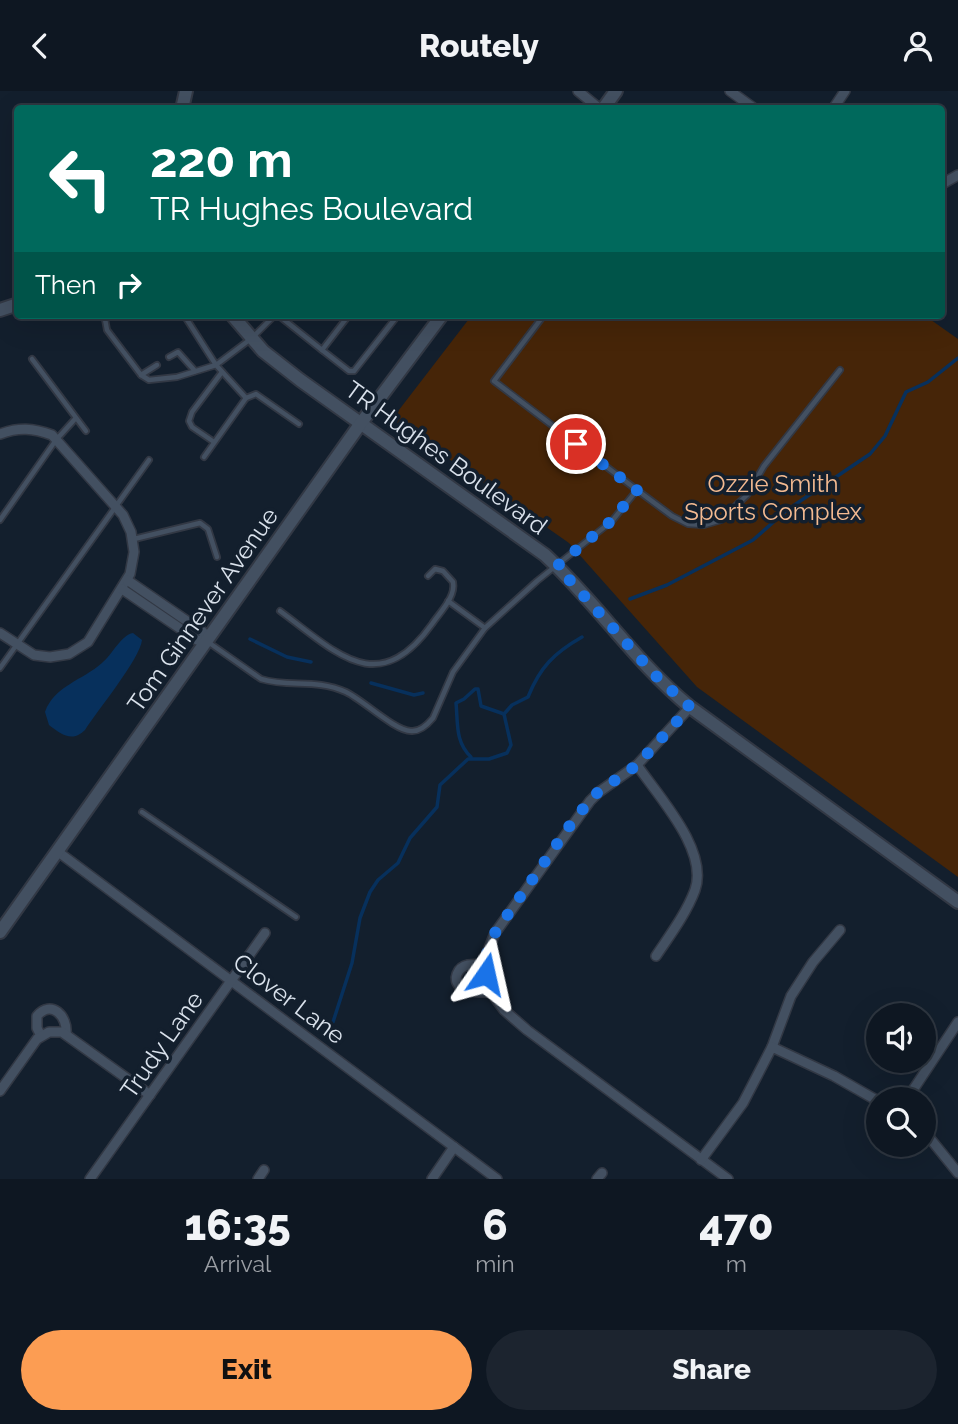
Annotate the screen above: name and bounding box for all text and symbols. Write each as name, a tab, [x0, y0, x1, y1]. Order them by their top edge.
icon: back	[21, 27, 59, 65]
text: Routely	[419, 27, 539, 64]
icon: person	[899, 27, 937, 65]
text: 220 m	[150, 131, 293, 188]
icon: left	[35, 133, 126, 224]
text: TR Hughes Boulevard	[150, 190, 473, 227]
icon: right	[110, 266, 148, 304]
text: Then	[35, 270, 96, 300]
street label: TR Hughes Boulevard	[340, 375, 553, 541]
pin	[546, 414, 606, 474]
icon: arrive	[557, 425, 595, 463]
park label: Ozzie Smith Sports Complex	[684, 469, 862, 526]
street label: Tom Ginnever Avenue	[121, 502, 284, 717]
position arrow	[449, 937, 523, 1011]
street label: Clover Lane	[228, 947, 351, 1050]
street label: Trudy Lane	[114, 986, 209, 1104]
map controls	[866, 1003, 936, 1157]
button: sound	[866, 1003, 936, 1073]
button: search	[866, 1087, 936, 1157]
text: 16:35	[185, 1201, 291, 1250]
text: 6	[482, 1201, 508, 1250]
text: 470	[699, 1201, 773, 1250]
text: Arrival	[204, 1250, 271, 1277]
text: min	[475, 1250, 515, 1277]
text: m	[726, 1250, 747, 1277]
button: Exit	[21, 1330, 472, 1410]
button: Share	[486, 1330, 937, 1410]

